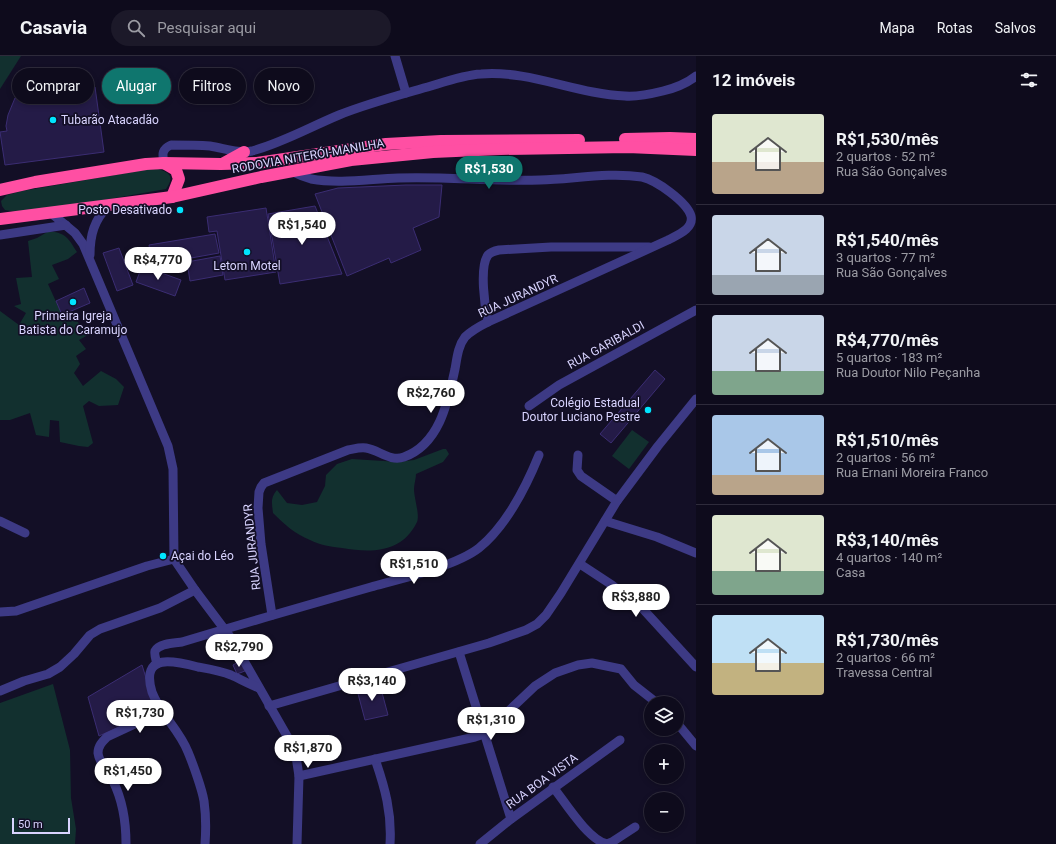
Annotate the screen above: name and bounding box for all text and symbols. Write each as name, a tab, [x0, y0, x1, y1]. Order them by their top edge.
search box	[111, 10, 391, 46]
text: Casavia	[20, 16, 87, 39]
icon: search	[125, 17, 147, 39]
text: Pesquisar aqui	[157, 19, 256, 37]
text: Mapa	[879, 20, 915, 36]
text: Rotas	[937, 20, 973, 36]
text: Salvos	[995, 20, 1036, 36]
chip: Comprar	[12, 68, 94, 104]
chip: Alugar	[102, 68, 171, 104]
chip: Filtros	[179, 68, 246, 104]
chip: Novo	[254, 68, 314, 104]
icon: filters	[1018, 69, 1040, 91]
text: 12 imóveis	[712, 70, 795, 90]
place label: Tubarão Atacadão	[61, 113, 159, 127]
marker: Tubarão Atacadão	[48, 115, 58, 125]
text: R$1,530/mês	[836, 129, 939, 149]
icon: home	[744, 130, 792, 178]
street label: RODOVIA NITERÓI-MANILHA	[231, 135, 385, 176]
text: 2 quartos · 52 m²	[836, 149, 935, 164]
pin: R$1,530	[452, 156, 526, 190]
text: R$1,530	[465, 161, 513, 176]
text: Rua São Gonçalves	[836, 164, 947, 179]
place label: Posto Desativado	[78, 203, 172, 217]
marker: Posto Desativado	[175, 205, 185, 215]
pin: R$1,540	[265, 212, 339, 246]
text: R$1,540	[278, 217, 326, 232]
text: R$1,540/mês	[836, 230, 939, 250]
icon: home	[744, 231, 792, 279]
pin: R$4,770	[121, 247, 195, 281]
marker: Letom Motel	[242, 247, 252, 257]
text: 3 quartos · 77 m²	[836, 250, 935, 265]
text: R$4,770	[134, 252, 182, 267]
place label: Letom Motel	[213, 259, 281, 273]
text: Rua São Gonçalves	[836, 265, 947, 280]
street label: RUA JURANDYR	[476, 271, 561, 321]
marker: Primeira Igreja Batista do Caramujo	[68, 297, 78, 307]
place label: Primeira Igreja Batista do Caramujo	[19, 309, 127, 337]
street label: RUA GARIBALDI	[565, 318, 647, 372]
text: R$4,770/mês	[836, 330, 939, 350]
icon: home	[744, 331, 792, 379]
text: 5 quartos · 183 m²	[836, 350, 942, 365]
text: Rua Doutor Nilo Peçanha	[836, 365, 980, 380]
pin: R$2,760	[394, 380, 468, 414]
text: R$2,760	[407, 385, 455, 400]
place label: Colégio Estadual Doutor Luciano Pestre	[522, 396, 640, 424]
marker: Colégio Estadual Doutor Luciano Pestre	[643, 405, 653, 415]
text: R$1,510/mês	[836, 430, 939, 450]
icon: home	[744, 431, 792, 479]
text: 2 quartos · 56 m²	[836, 450, 935, 465]
text: Rua Ernani Moreira Franco	[836, 465, 988, 480]
street label: RUA JURANDYR	[240, 503, 263, 591]
text: R$3,140/mês	[836, 530, 939, 550]
icon: home	[744, 531, 792, 579]
place label: Açai do Léo	[171, 549, 234, 563]
text: 4 quartos · 140 m²	[836, 550, 942, 565]
marker: Açai do Léo	[158, 551, 168, 561]
pin: R$1,510	[377, 551, 451, 585]
text: R$1,510	[390, 556, 438, 571]
text: Casa	[836, 565, 865, 580]
pin: R$3,880	[599, 584, 673, 618]
text: R$3,880	[612, 589, 660, 604]
text: R$1,730/mês	[836, 630, 939, 650]
icon: home	[744, 631, 792, 679]
pin: R$2,790	[202, 634, 276, 668]
text: R$2,790	[215, 639, 263, 654]
text: 2 quartos · 66 m²	[836, 650, 935, 665]
text: Travessa Central	[836, 665, 932, 680]
pin: R$3,140	[335, 668, 409, 702]
text: R$3,140	[348, 673, 396, 688]
map controls	[644, 696, 684, 832]
button: layers	[644, 696, 684, 736]
pin: R$1,730	[103, 700, 177, 734]
text: R$1,730	[116, 705, 164, 720]
pin: R$1,310	[454, 707, 528, 741]
text: R$1,310	[467, 712, 515, 727]
pin: R$1,870	[271, 735, 345, 769]
text: R$1,870	[284, 740, 332, 755]
button: +	[644, 744, 684, 784]
street label: RUA BOA VISTA	[504, 750, 581, 812]
pin: R$1,450	[91, 758, 165, 792]
text: R$1,450	[104, 763, 152, 778]
button: −	[644, 792, 684, 832]
scale bar	[12, 816, 70, 835]
text: 50 m	[18, 818, 43, 831]

